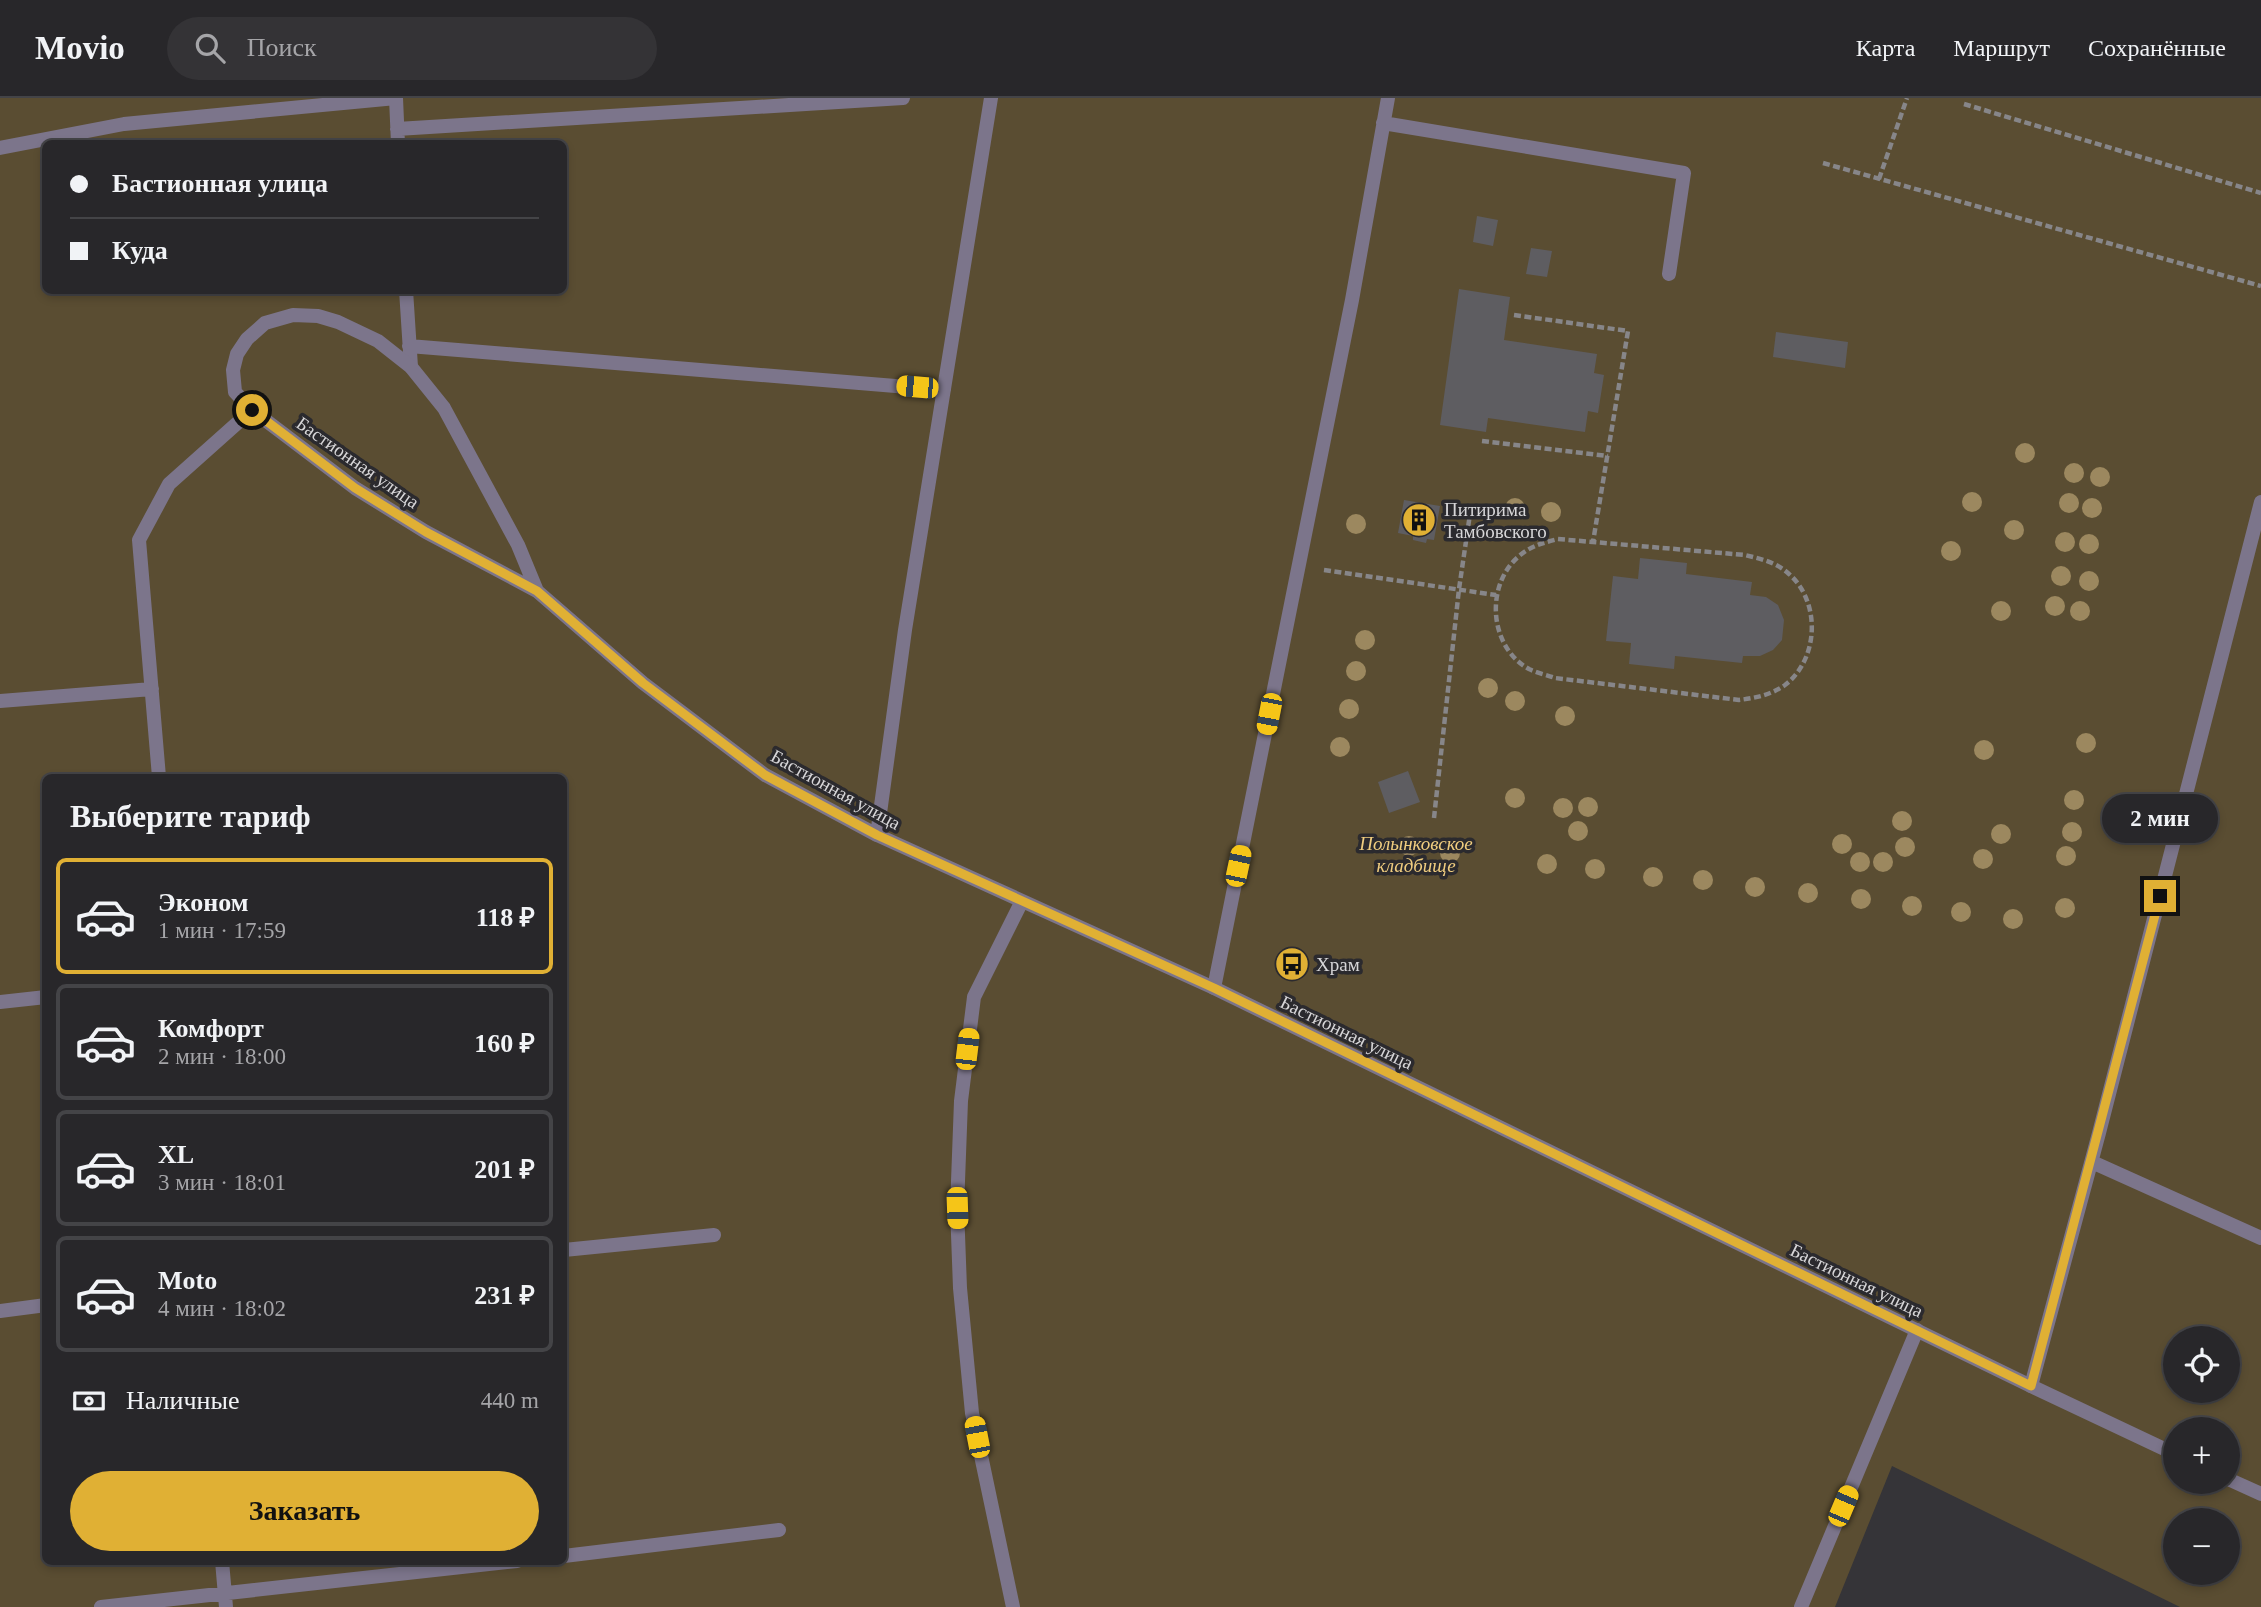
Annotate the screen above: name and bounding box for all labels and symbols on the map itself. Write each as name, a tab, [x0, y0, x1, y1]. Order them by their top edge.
car	[896, 375, 939, 399]
route start	[236, 394, 268, 426]
street label: Бастионная улица	[292, 412, 424, 513]
place label: Питирима Тамбовского	[1444, 499, 1547, 542]
building icon: Питирима Тамбовского	[1400, 501, 1438, 539]
car	[1255, 691, 1284, 737]
street label: Бастионная улица	[767, 745, 905, 834]
callout: 2 мин	[2102, 794, 2218, 844]
park label: Полынковское кладбище	[1358, 833, 1473, 876]
car	[1224, 843, 1253, 889]
route end	[2144, 880, 2176, 912]
bus stop icon: Храм	[1273, 945, 1311, 983]
place label: Храм	[1316, 954, 1360, 975]
street label: Бастионная улица	[1277, 991, 1417, 1074]
car	[955, 1027, 980, 1071]
car	[946, 1187, 969, 1229]
street label: Бастионная улица	[1787, 1239, 1927, 1322]
car	[963, 1414, 992, 1460]
car	[1826, 1483, 1861, 1529]

